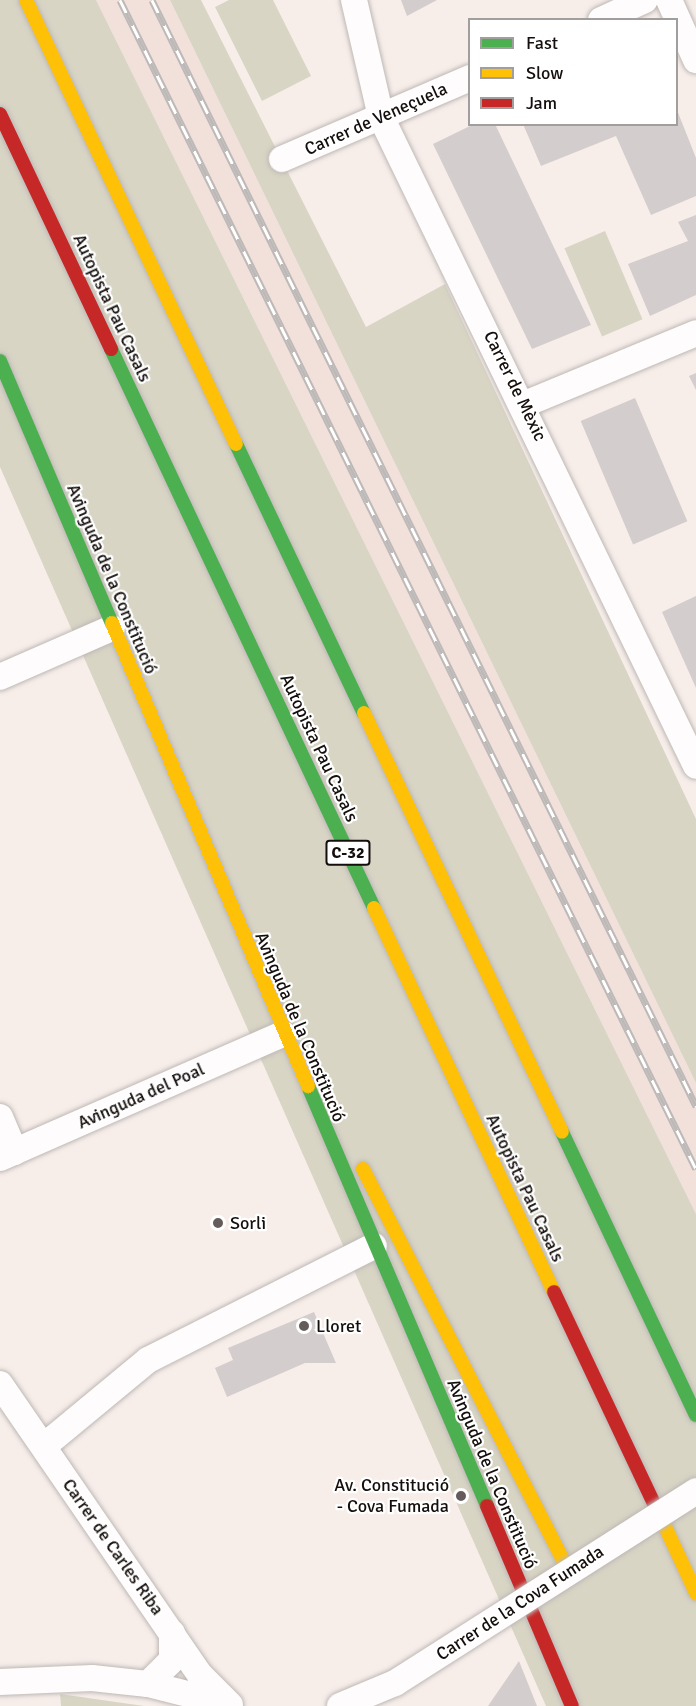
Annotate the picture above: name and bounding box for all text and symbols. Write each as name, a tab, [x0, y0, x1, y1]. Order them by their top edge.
legend	[468, 18, 678, 126]
text: Fast	[526, 32, 558, 54]
text: Slow	[526, 62, 563, 84]
street label: Carrer de Veneçuela	[301, 78, 451, 160]
text: Jam	[526, 92, 557, 114]
street label: Autopista Pau Casals	[68, 231, 156, 385]
street label: Carrer de Mèxic	[479, 327, 551, 445]
street label: Avinguda de la Constitució	[62, 481, 162, 677]
street label: Autopista Pau Casals	[275, 671, 363, 825]
road number: C-32	[324, 840, 372, 866]
street label: Avinguda de la Constitució	[250, 929, 350, 1125]
street label: Avinguda del Poal	[74, 1058, 208, 1134]
street label: Autopista Pau Casals	[481, 1111, 569, 1265]
place label: Sorli	[230, 1212, 266, 1234]
marker: Sorli	[211, 1216, 225, 1230]
place label: Lloret	[316, 1315, 361, 1337]
marker: Lloret	[297, 1319, 311, 1333]
street label: Avinguda de la Constitució	[442, 1376, 542, 1572]
street label: Carrer de Carles Riba	[58, 1475, 168, 1619]
place label: Av. Constitució - Cova Fumada	[334, 1475, 449, 1518]
marker: Av. Constitució - Cova Fumada	[454, 1489, 468, 1503]
street label: Carrer de la Cova Fumada	[432, 1541, 608, 1665]

